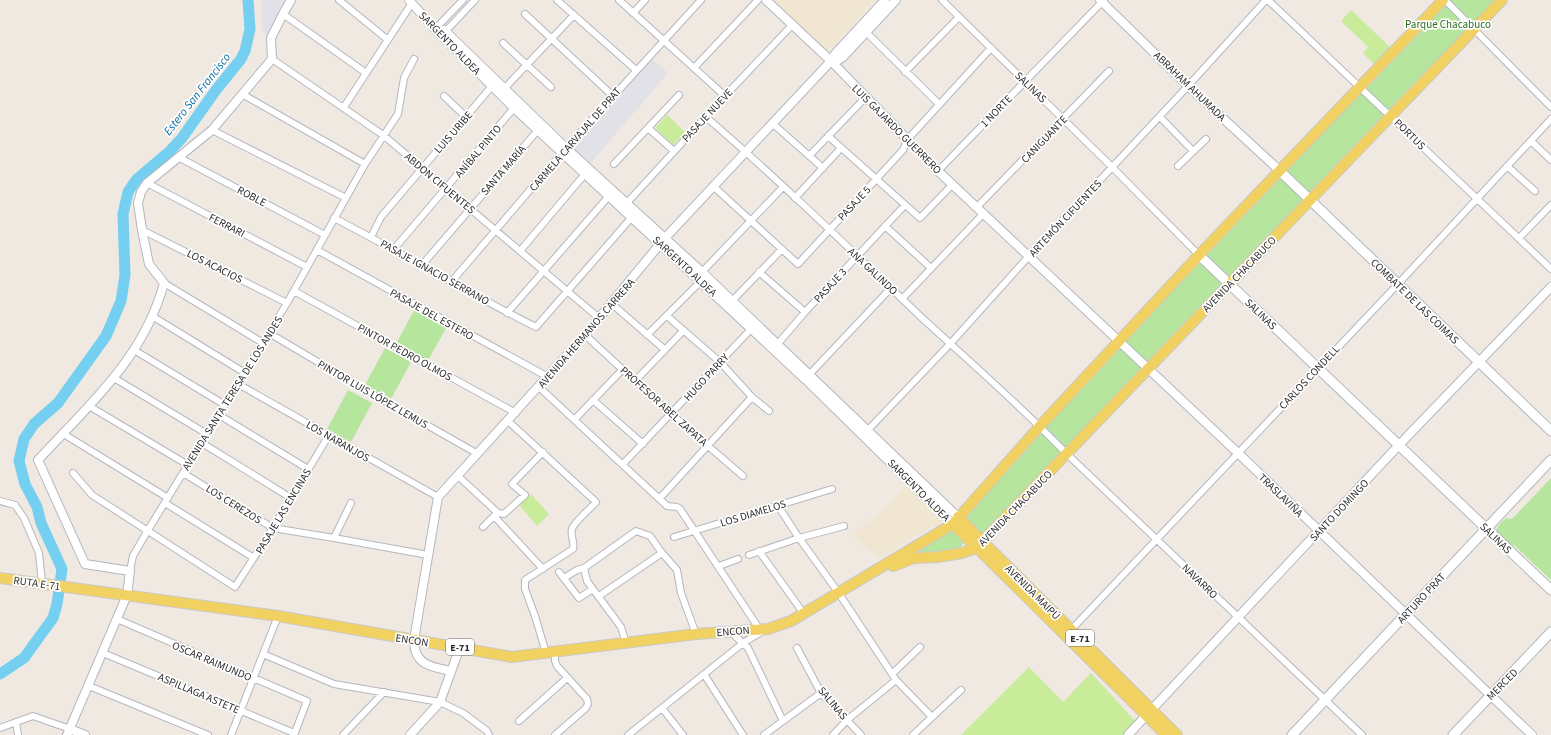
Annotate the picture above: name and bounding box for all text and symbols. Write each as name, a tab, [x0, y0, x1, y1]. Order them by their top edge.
street label: SARGENTO ALDEA	[415, 8, 484, 78]
park label: Parque Chacabuco	[1405, 17, 1491, 32]
street label: ABRAHAM AHUMADA	[1150, 48, 1229, 125]
water label: Estero San Francisco	[160, 50, 235, 139]
street label: SALINAS	[1011, 68, 1050, 106]
street label: LUIS GAJARDO GUERRERO	[849, 81, 945, 177]
street label: CARMELA CARVAJAL DE PRAT	[526, 84, 625, 195]
street label: PASAJE NUEVE	[679, 85, 736, 145]
street label: 1 NORTE	[977, 92, 1016, 131]
street label: LUIS URIBE	[431, 108, 476, 157]
street label: CANIGUANTE	[1018, 112, 1071, 166]
street label: PORTUS	[1391, 116, 1429, 153]
street label: ANÍBAL PINTO	[452, 122, 505, 181]
street label: SANTA MARÍA	[477, 142, 529, 199]
street label: ABDON CIFUENTES	[401, 149, 478, 217]
street label: ARTEMÓN CIFUENTES	[1026, 176, 1105, 260]
street label: ROBLE	[234, 182, 269, 210]
street label: PASAJE 5	[834, 183, 874, 224]
street label: FERRARI	[206, 210, 247, 241]
street label: SARGENTO ALDEA	[649, 233, 720, 300]
street label: AVENIDA CHACABUCO	[1199, 233, 1280, 316]
street label: PASAJE IGNACIO SERRANO	[377, 236, 492, 309]
street label: ANA GALINDO	[844, 244, 901, 298]
street label: LOS ACACIOS	[184, 246, 245, 287]
street label: COMBATE DE LAS COIMAS	[1367, 255, 1462, 348]
street label: PASAJE 3	[810, 265, 850, 306]
street label: AVENIDA HERMANOS CARRERA	[535, 275, 638, 391]
street label: PASAJE DEL ESTERO	[387, 285, 476, 344]
street label: SALINAS	[1241, 295, 1280, 333]
street label: AVENIDA SANTA TERESA DE LOS ANDES	[179, 313, 286, 473]
street label: PINTOR PEDRO OLMOS	[355, 320, 455, 385]
street label: CARLOS CONDELL	[1276, 342, 1343, 413]
street label: HUGO PARRY	[680, 350, 733, 404]
street label: PINTOR LUIS LÓPEZ LEMUS	[315, 357, 431, 432]
street label: PROFESOR ABEL ZAPATA	[617, 363, 711, 450]
street label: LOS NARANJOS	[303, 417, 372, 466]
street label: SARGENTO ALDEA	[884, 456, 953, 525]
street label: PASAJE LAS ENCINAS	[252, 466, 315, 557]
street label: AVENIDA CHACABUCO	[975, 467, 1056, 550]
street label: TRASLAVIÑA	[1255, 470, 1306, 521]
street label: SANTO DOMINGO	[1307, 476, 1372, 545]
street label: LOS CEREZOS	[203, 481, 265, 528]
street label: LOS DIAMELOS	[718, 496, 788, 531]
street label: SALINAS	[1476, 519, 1515, 557]
street label: AVENIDA MAIPÚ	[1002, 561, 1064, 623]
street label: NAVARRO	[1179, 561, 1221, 602]
street label: ARTURO PRAT	[1394, 570, 1449, 627]
street label: RUTA E-71	[13, 573, 61, 594]
street label: ENCON	[716, 623, 750, 640]
street label: ENCON	[394, 630, 430, 651]
road number: E-71	[1066, 630, 1094, 646]
street label: OSCAR RAIMUNDO	[170, 638, 254, 685]
road number: E-71	[446, 639, 474, 655]
street label: MERCED	[1483, 665, 1521, 704]
street label: ASPILLAGA ASTETE	[156, 669, 242, 718]
street label: SALINAS	[814, 684, 851, 723]

